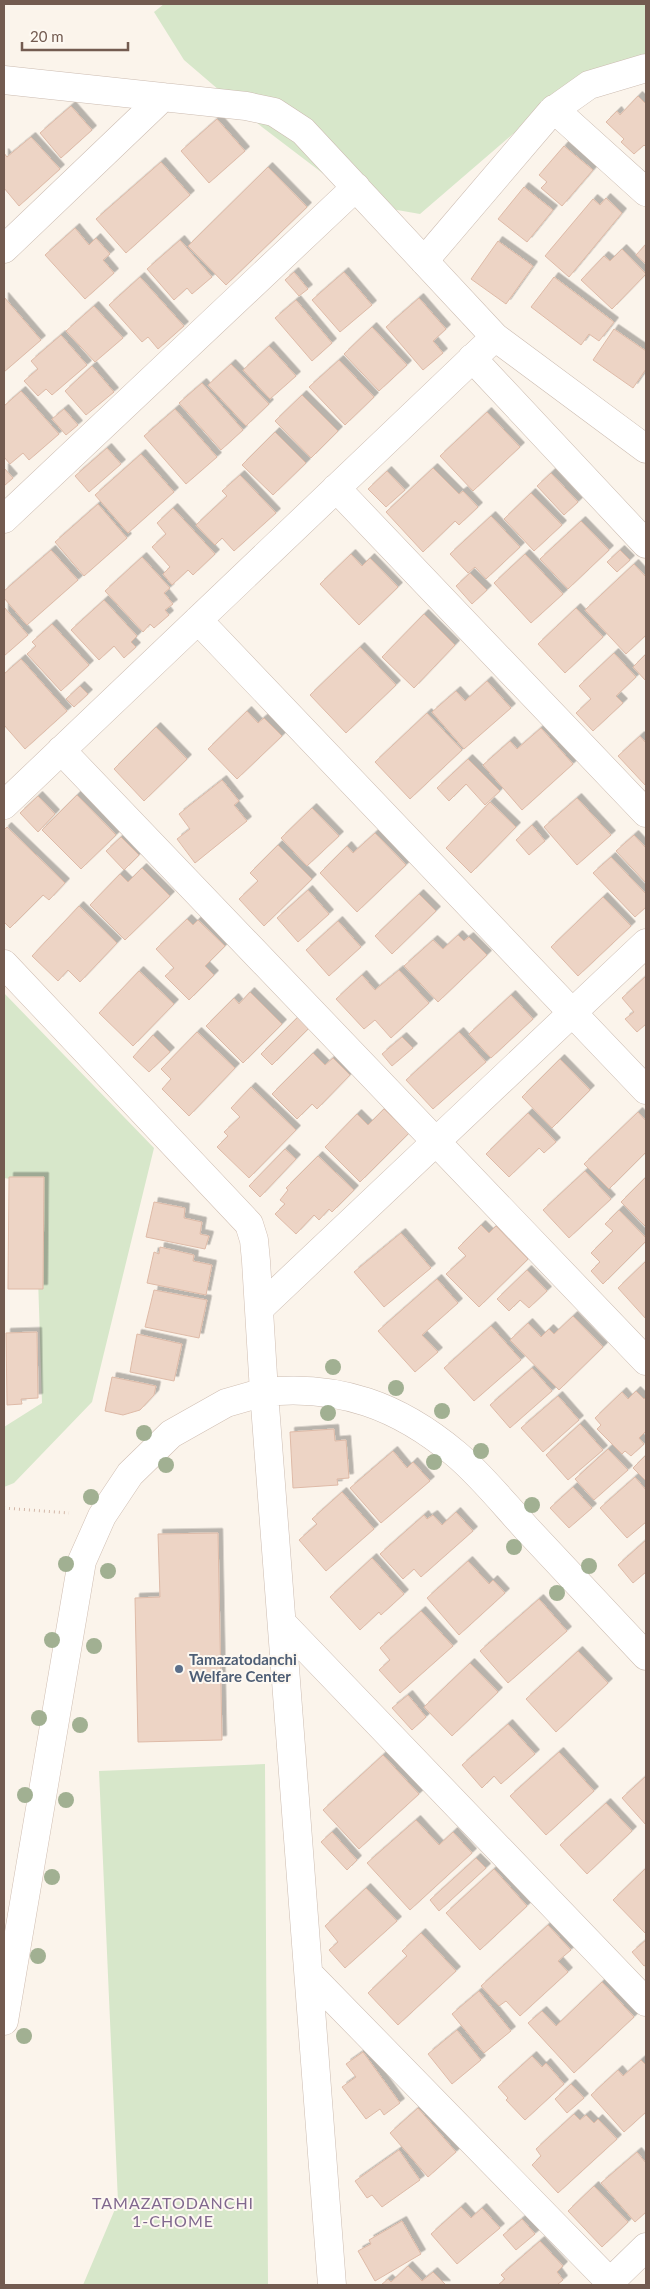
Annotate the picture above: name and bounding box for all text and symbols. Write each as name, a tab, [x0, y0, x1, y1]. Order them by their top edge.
scale bar	[22, 20, 129, 52]
text: 20 m	[30, 27, 64, 45]
place label: Tamazatodanchi Welfare Center	[189, 1650, 297, 1685]
marker: Tamazatodanchi Welfare Center	[173, 1663, 185, 1675]
district label: TAMAZATODANCHI 1-CHOME	[92, 2193, 254, 2230]

